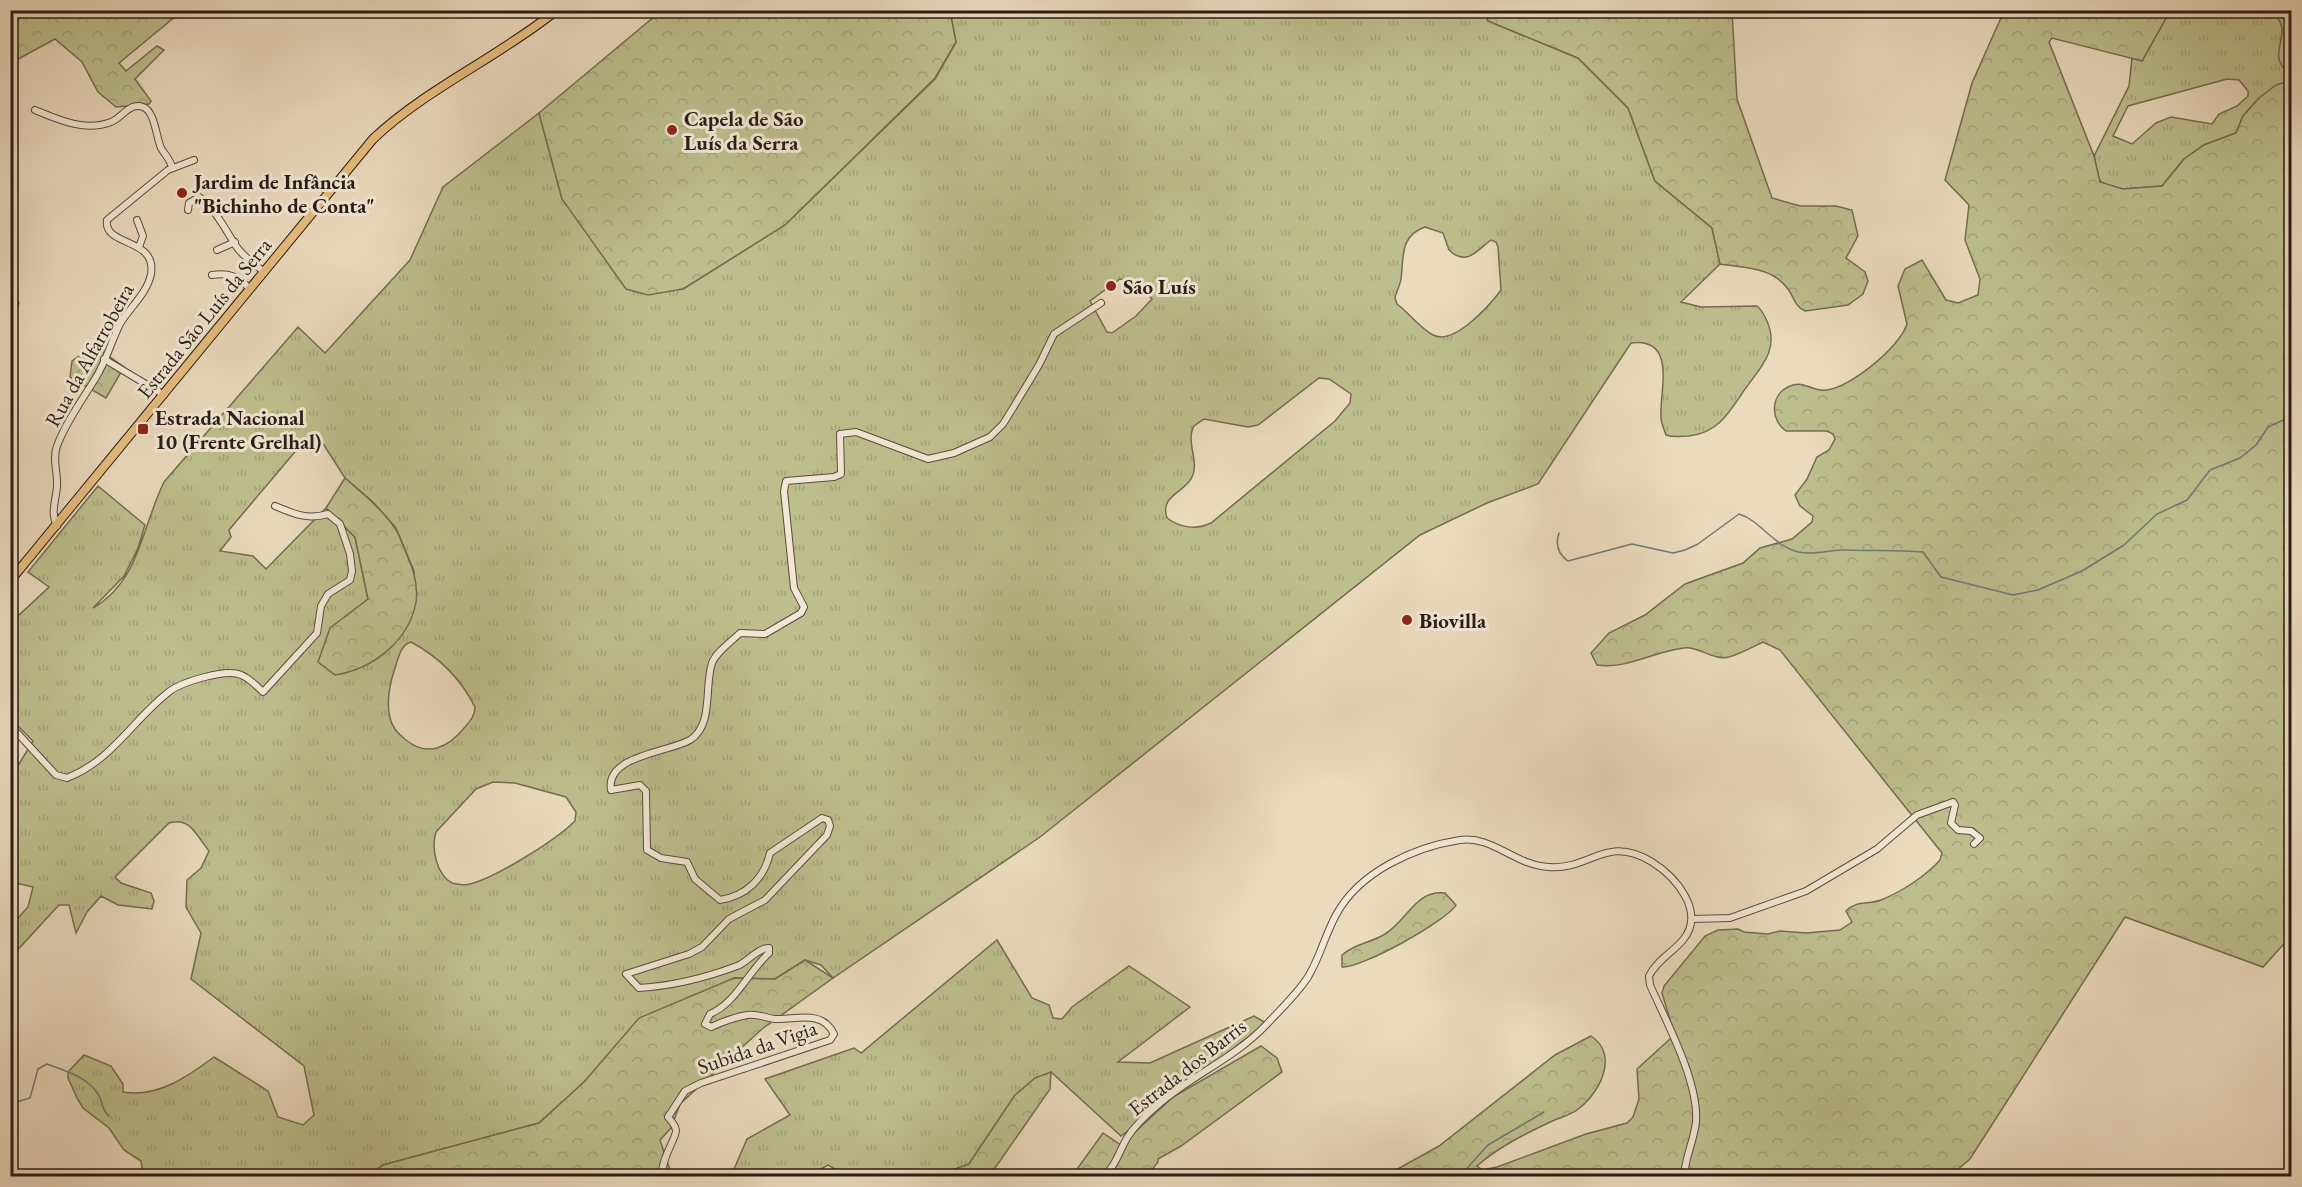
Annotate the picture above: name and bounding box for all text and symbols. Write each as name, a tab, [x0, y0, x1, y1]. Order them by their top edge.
place label: Capela de São Luís da Serra	[684, 105, 804, 156]
marker: Capela de São Luís da Serra	[665, 123, 679, 137]
place label: Jardim de Infância "Bichinho de Conta"	[192, 168, 375, 219]
marker: Jardim de Infância "Bichinho de Conta"	[175, 186, 189, 200]
street label: Estrada São Luís da Serra	[131, 231, 278, 404]
place label: São Luís	[1123, 273, 1196, 300]
street label: Rua da Alfarrobeira	[38, 278, 140, 431]
marker: São Luís	[1104, 279, 1118, 293]
place label: Estrada Nacional 10 (Frente Grelhal)	[155, 404, 321, 455]
marker: Estrada Nacional 10 (Frente Grelhal)	[136, 422, 150, 436]
place label: Biovilla	[1419, 607, 1487, 634]
marker: Biovilla	[1400, 613, 1414, 627]
street label: Estrada dos Barris	[1123, 1012, 1252, 1122]
street label: Subida da Vigia	[694, 1014, 821, 1080]

